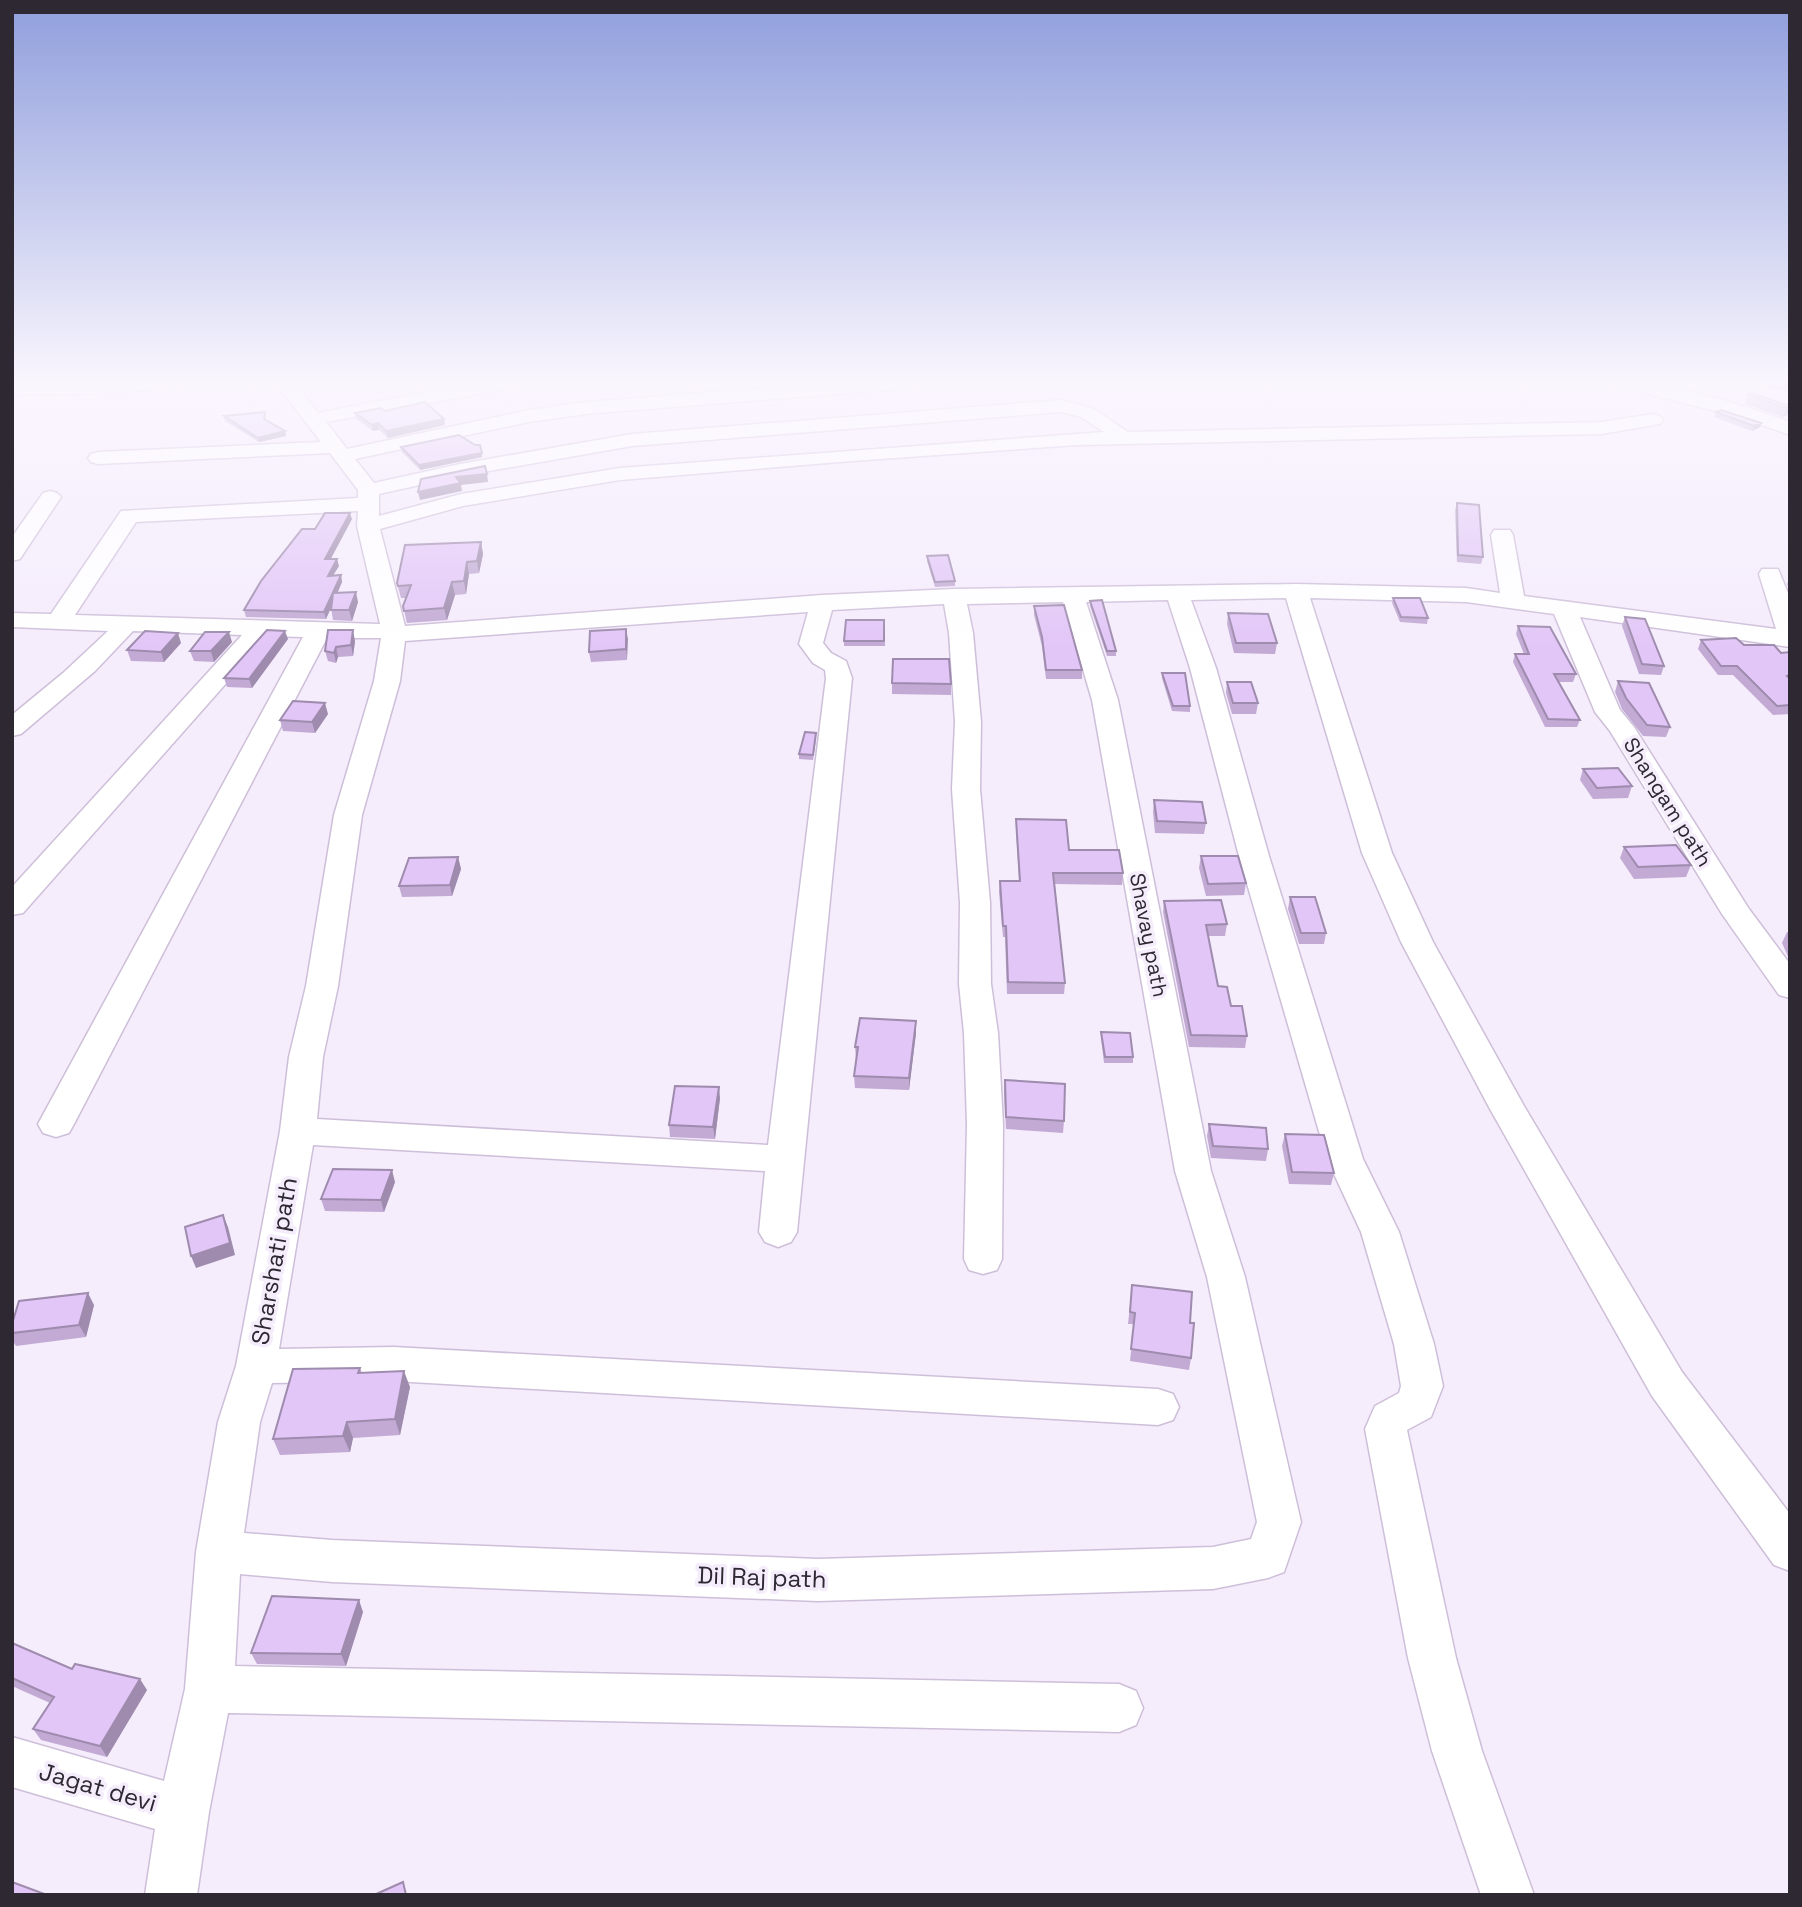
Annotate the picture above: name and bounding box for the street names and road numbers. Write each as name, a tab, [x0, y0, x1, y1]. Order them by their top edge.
street label: Shangam path	[1618, 732, 1718, 872]
street label: Shavay path	[1124, 871, 1174, 999]
street label: Sharshati path	[244, 1175, 304, 1347]
street label: Dil Raj path	[697, 1559, 827, 1595]
street label: Jagat devi	[36, 1755, 160, 1819]

